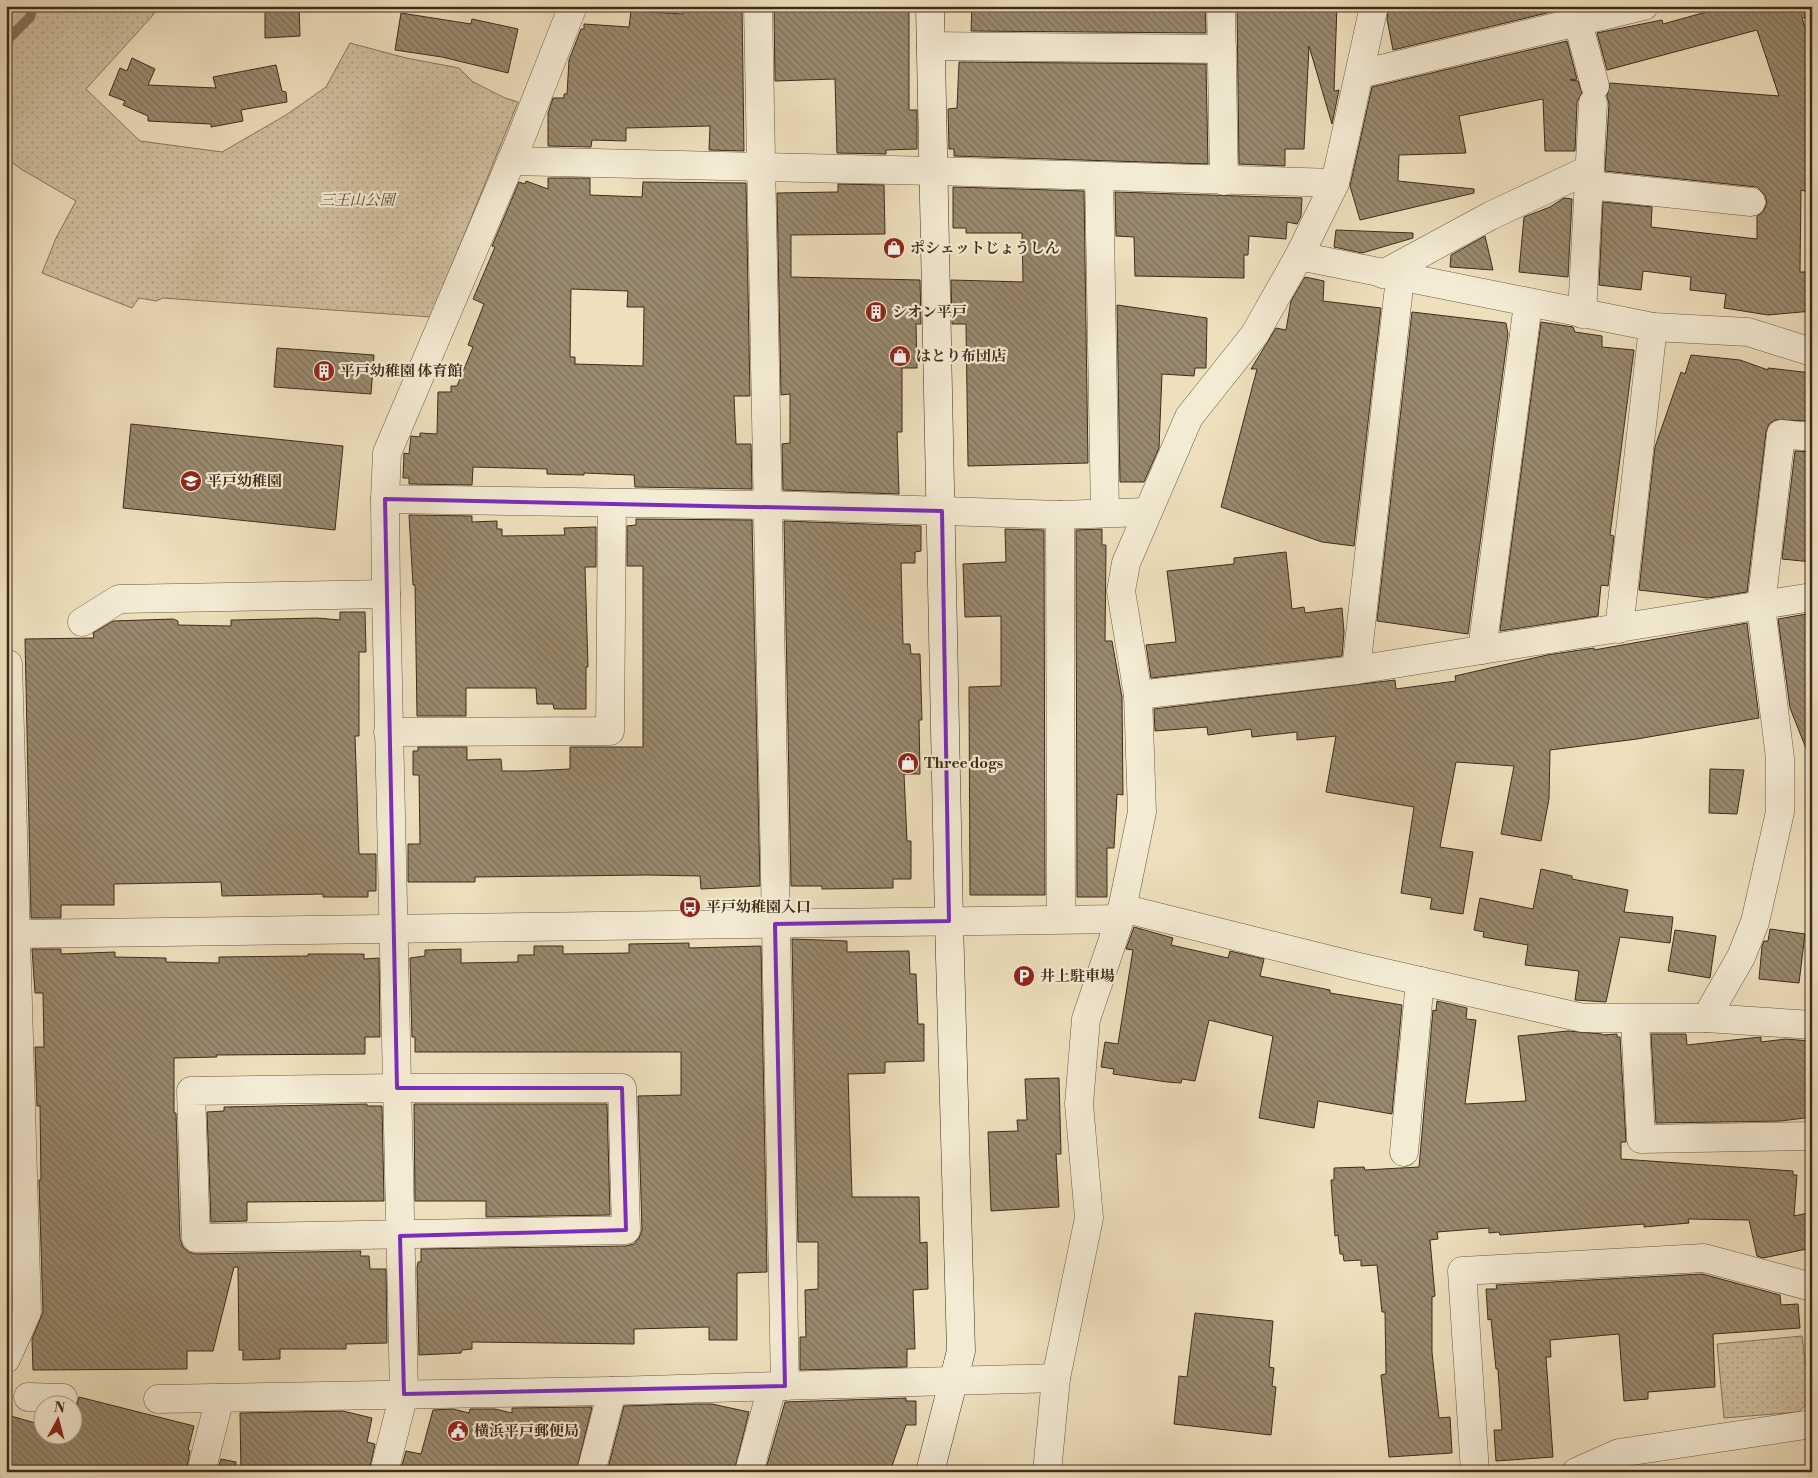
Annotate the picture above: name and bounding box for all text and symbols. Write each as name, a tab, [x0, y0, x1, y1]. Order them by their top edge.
park label: 三王山公園	[319, 191, 397, 210]
shop icon: ポシェットじょうしん	[882, 236, 906, 260]
place label: ポシェットじょうしん	[910, 239, 1060, 258]
building icon: シオン平戸	[864, 300, 888, 324]
place label: シオン平戸	[892, 303, 967, 322]
shop icon: はとり布団店	[888, 344, 912, 368]
place label: はとり布団店	[916, 347, 1006, 366]
building icon: 平戸幼稚園 体育館	[312, 359, 336, 383]
place label: 平戸幼稚園 体育館	[340, 362, 462, 381]
school or university icon: 平戸幼稚園	[179, 469, 203, 493]
place label: 平戸幼稚園	[207, 472, 282, 491]
shop icon: Three dogs	[896, 751, 920, 775]
place label: Three dogs	[924, 754, 1003, 773]
bus stop icon: 平戸幼稚園入口	[678, 895, 702, 919]
place label: 平戸幼稚園入口	[706, 898, 811, 917]
parking icon: 井上駐車場	[1012, 964, 1036, 988]
place label: 井上駐車場	[1040, 967, 1115, 986]
north arrow	[32, 1396, 82, 1446]
text: N	[53, 1398, 66, 1418]
public building icon: 横浜平戸郵便局	[446, 1419, 470, 1443]
place label: 横浜平戸郵便局	[474, 1422, 579, 1441]

